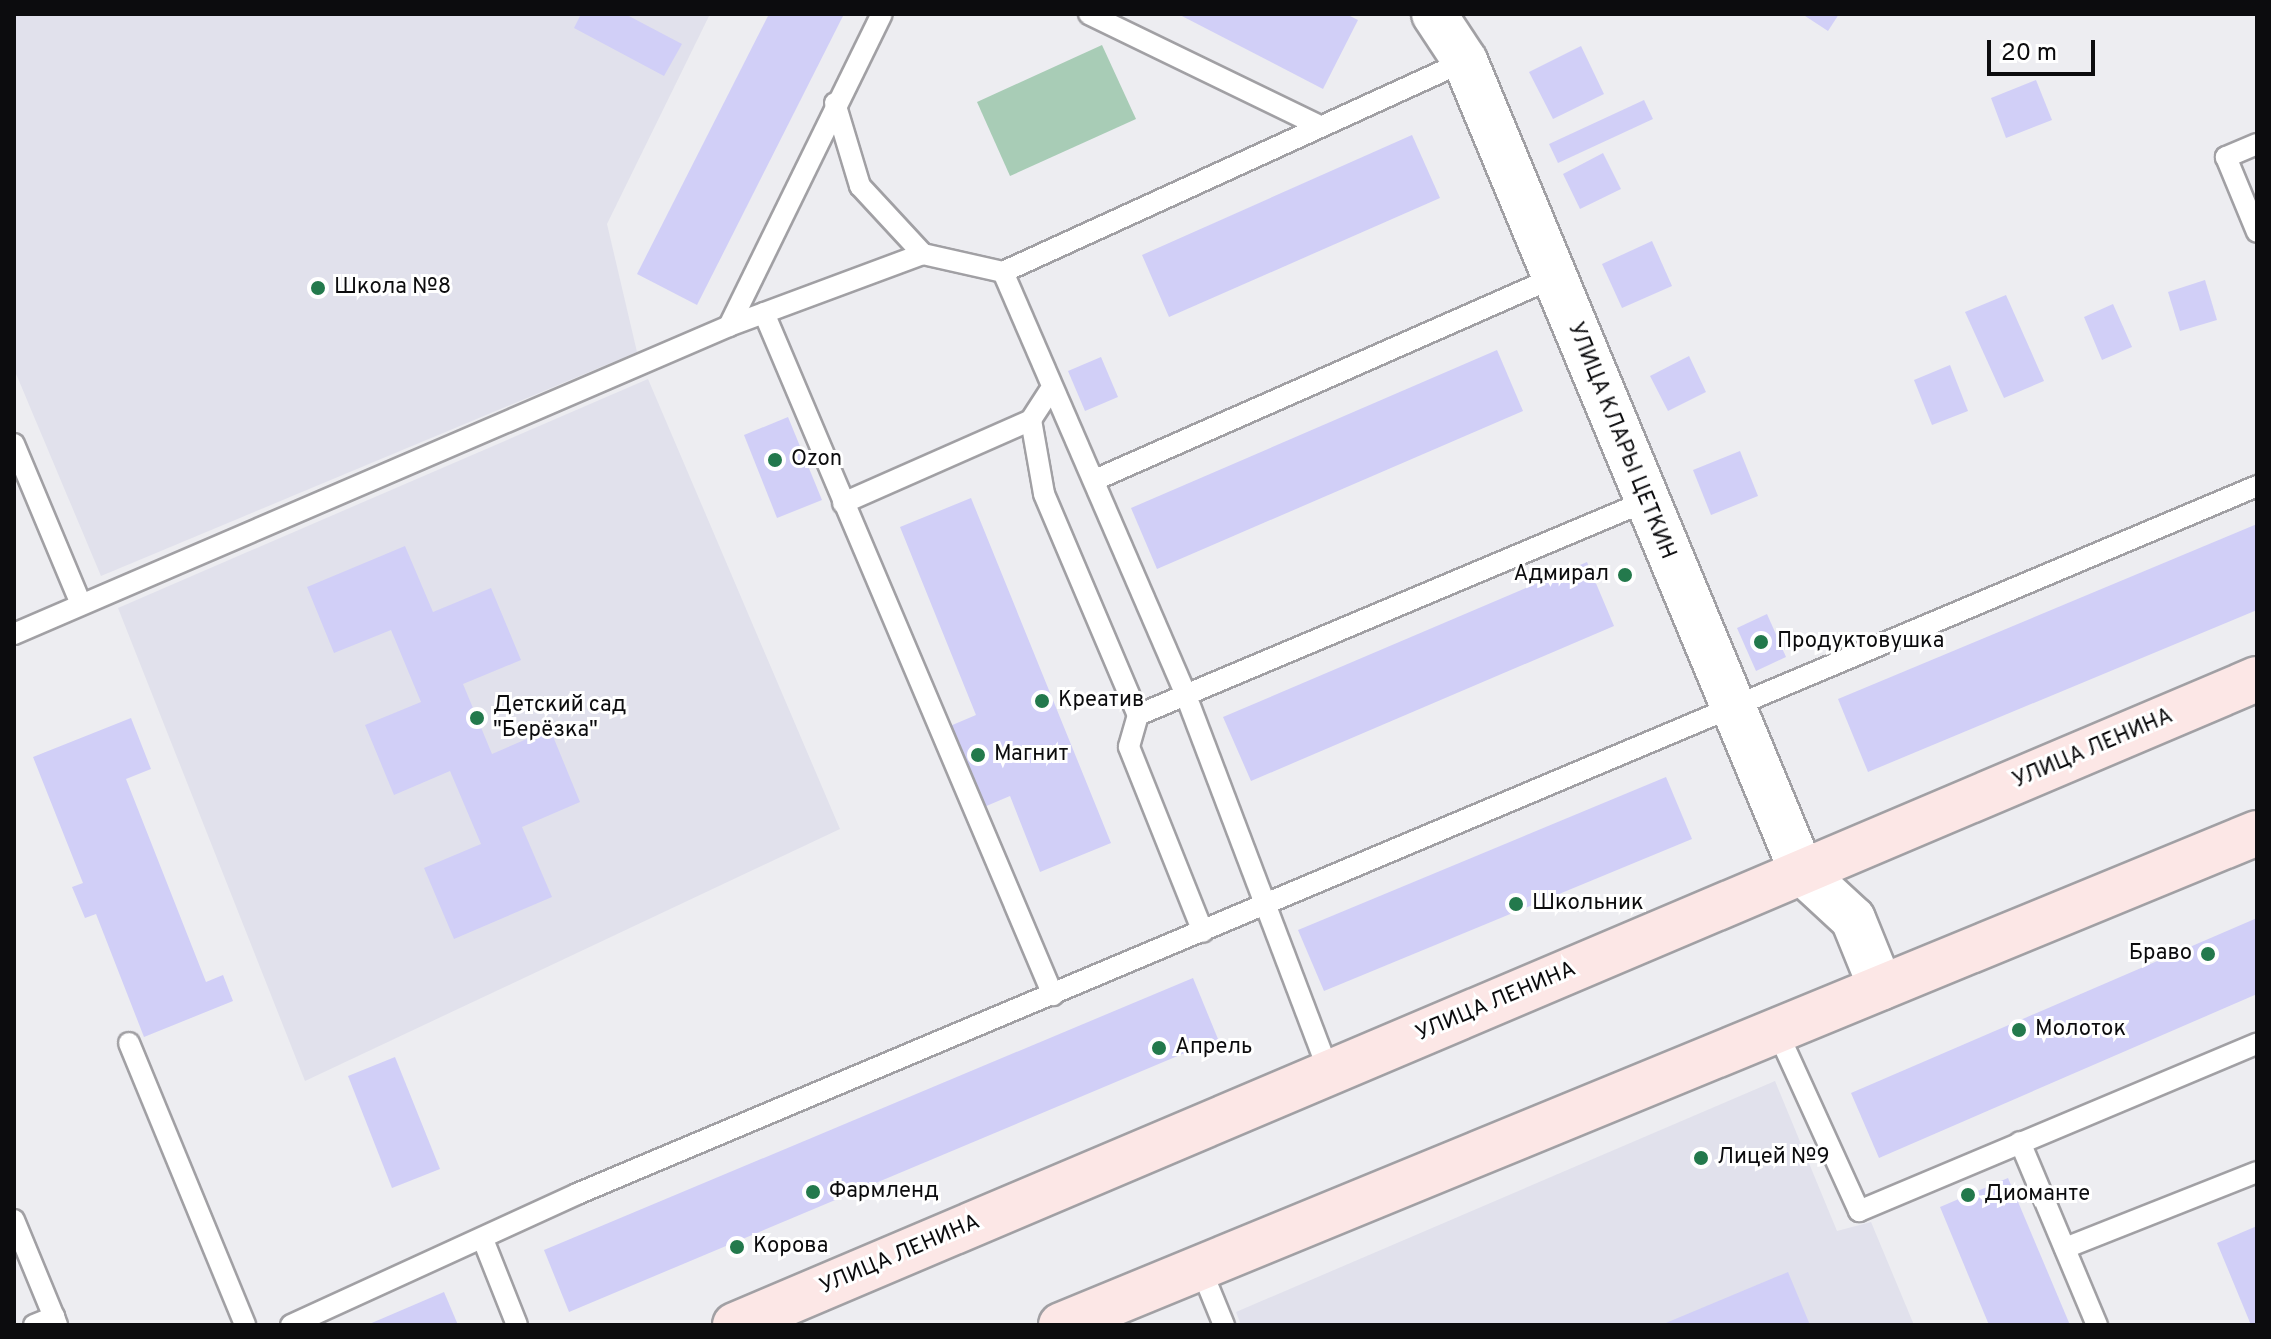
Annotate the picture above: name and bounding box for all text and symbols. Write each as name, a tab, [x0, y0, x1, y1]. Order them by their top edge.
scale bar	[1991, 24, 2099, 74]
text: 20 m	[2001, 39, 2057, 69]
place label: Школа №8	[334, 275, 451, 301]
marker: Школа №8	[309, 279, 327, 297]
street label: УЛИЦА КЛАРЫ ЦЕТКИН	[1561, 318, 1681, 564]
place label: Ozon	[791, 447, 842, 473]
marker: Ozon	[766, 451, 784, 469]
place label: Адмирал	[1513, 562, 1609, 588]
marker: Адмирал	[1616, 566, 1634, 584]
place label: Продуктовушка	[1777, 629, 1944, 655]
marker: Продуктовушка	[1752, 633, 1770, 651]
place label: Креатив	[1058, 688, 1144, 714]
place label: Детский сад "Берёзка"	[493, 692, 626, 744]
marker: Креатив	[1033, 692, 1051, 710]
street label: УЛИЦА ЛЕНИНА	[2009, 703, 2177, 795]
marker: Детский сад "Берёзка"	[468, 709, 486, 727]
place label: Магнит	[994, 742, 1068, 768]
marker: Магнит	[969, 746, 987, 764]
place label: Школьник	[1532, 891, 1644, 917]
marker: Школьник	[1507, 895, 1525, 913]
place label: Браво	[2129, 941, 2192, 967]
marker: Браво	[2199, 945, 2217, 963]
street label: УЛИЦА ЛЕНИНА	[1412, 956, 1580, 1048]
place label: Молоток	[2035, 1017, 2126, 1043]
marker: Молоток	[2010, 1021, 2028, 1039]
place label: Апрель	[1175, 1035, 1252, 1061]
marker: Апрель	[1150, 1039, 1168, 1057]
place label: Лицей №9	[1717, 1145, 1830, 1171]
marker: Лицей №9	[1692, 1149, 1710, 1167]
place label: Фармленд	[829, 1179, 939, 1205]
place label: Диоманте	[1984, 1182, 2090, 1208]
marker: Фармленд	[804, 1183, 822, 1201]
marker: Диоманте	[1959, 1186, 1977, 1204]
street label: УЛИЦА ЛЕНИНА	[816, 1209, 984, 1301]
place label: Корова	[753, 1234, 828, 1260]
marker: Корова	[728, 1238, 746, 1256]

